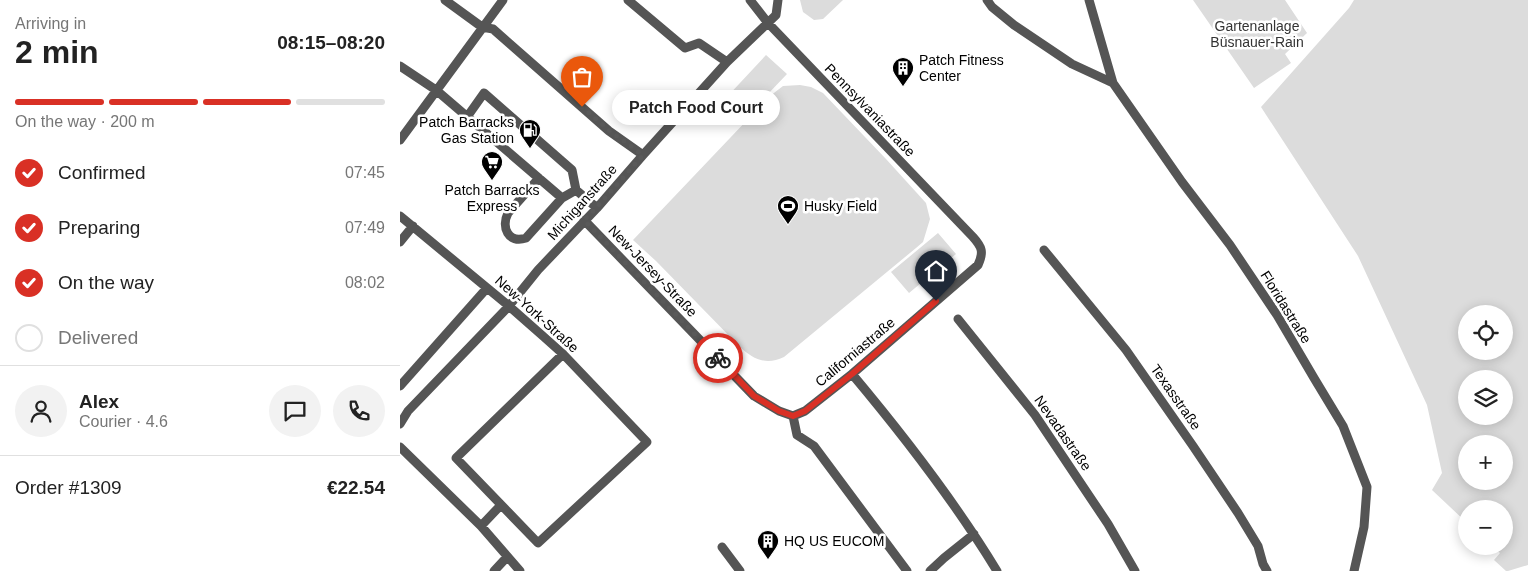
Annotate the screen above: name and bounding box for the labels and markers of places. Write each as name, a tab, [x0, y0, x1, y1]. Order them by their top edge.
place label: Patch Fitness Center	[919, 52, 1004, 84]
pin	[561, 56, 603, 107]
building icon: Patch Fitness Center	[891, 56, 915, 87]
callout: Patch Food Court	[612, 90, 780, 124]
place label: Patch Barracks Gas Station	[419, 114, 514, 146]
fuel station icon: Patch Barracks Gas Station	[518, 118, 542, 149]
supermarket icon: Patch Barracks Express	[480, 150, 504, 181]
place label: Patch Barracks Express	[445, 182, 539, 214]
sports icon: Husky Field	[776, 194, 800, 225]
place label: Husky Field	[804, 198, 877, 214]
pin	[915, 250, 957, 301]
building icon: HQ US EUCOM	[756, 529, 780, 560]
place label: HQ US EUCOM	[784, 533, 884, 549]

